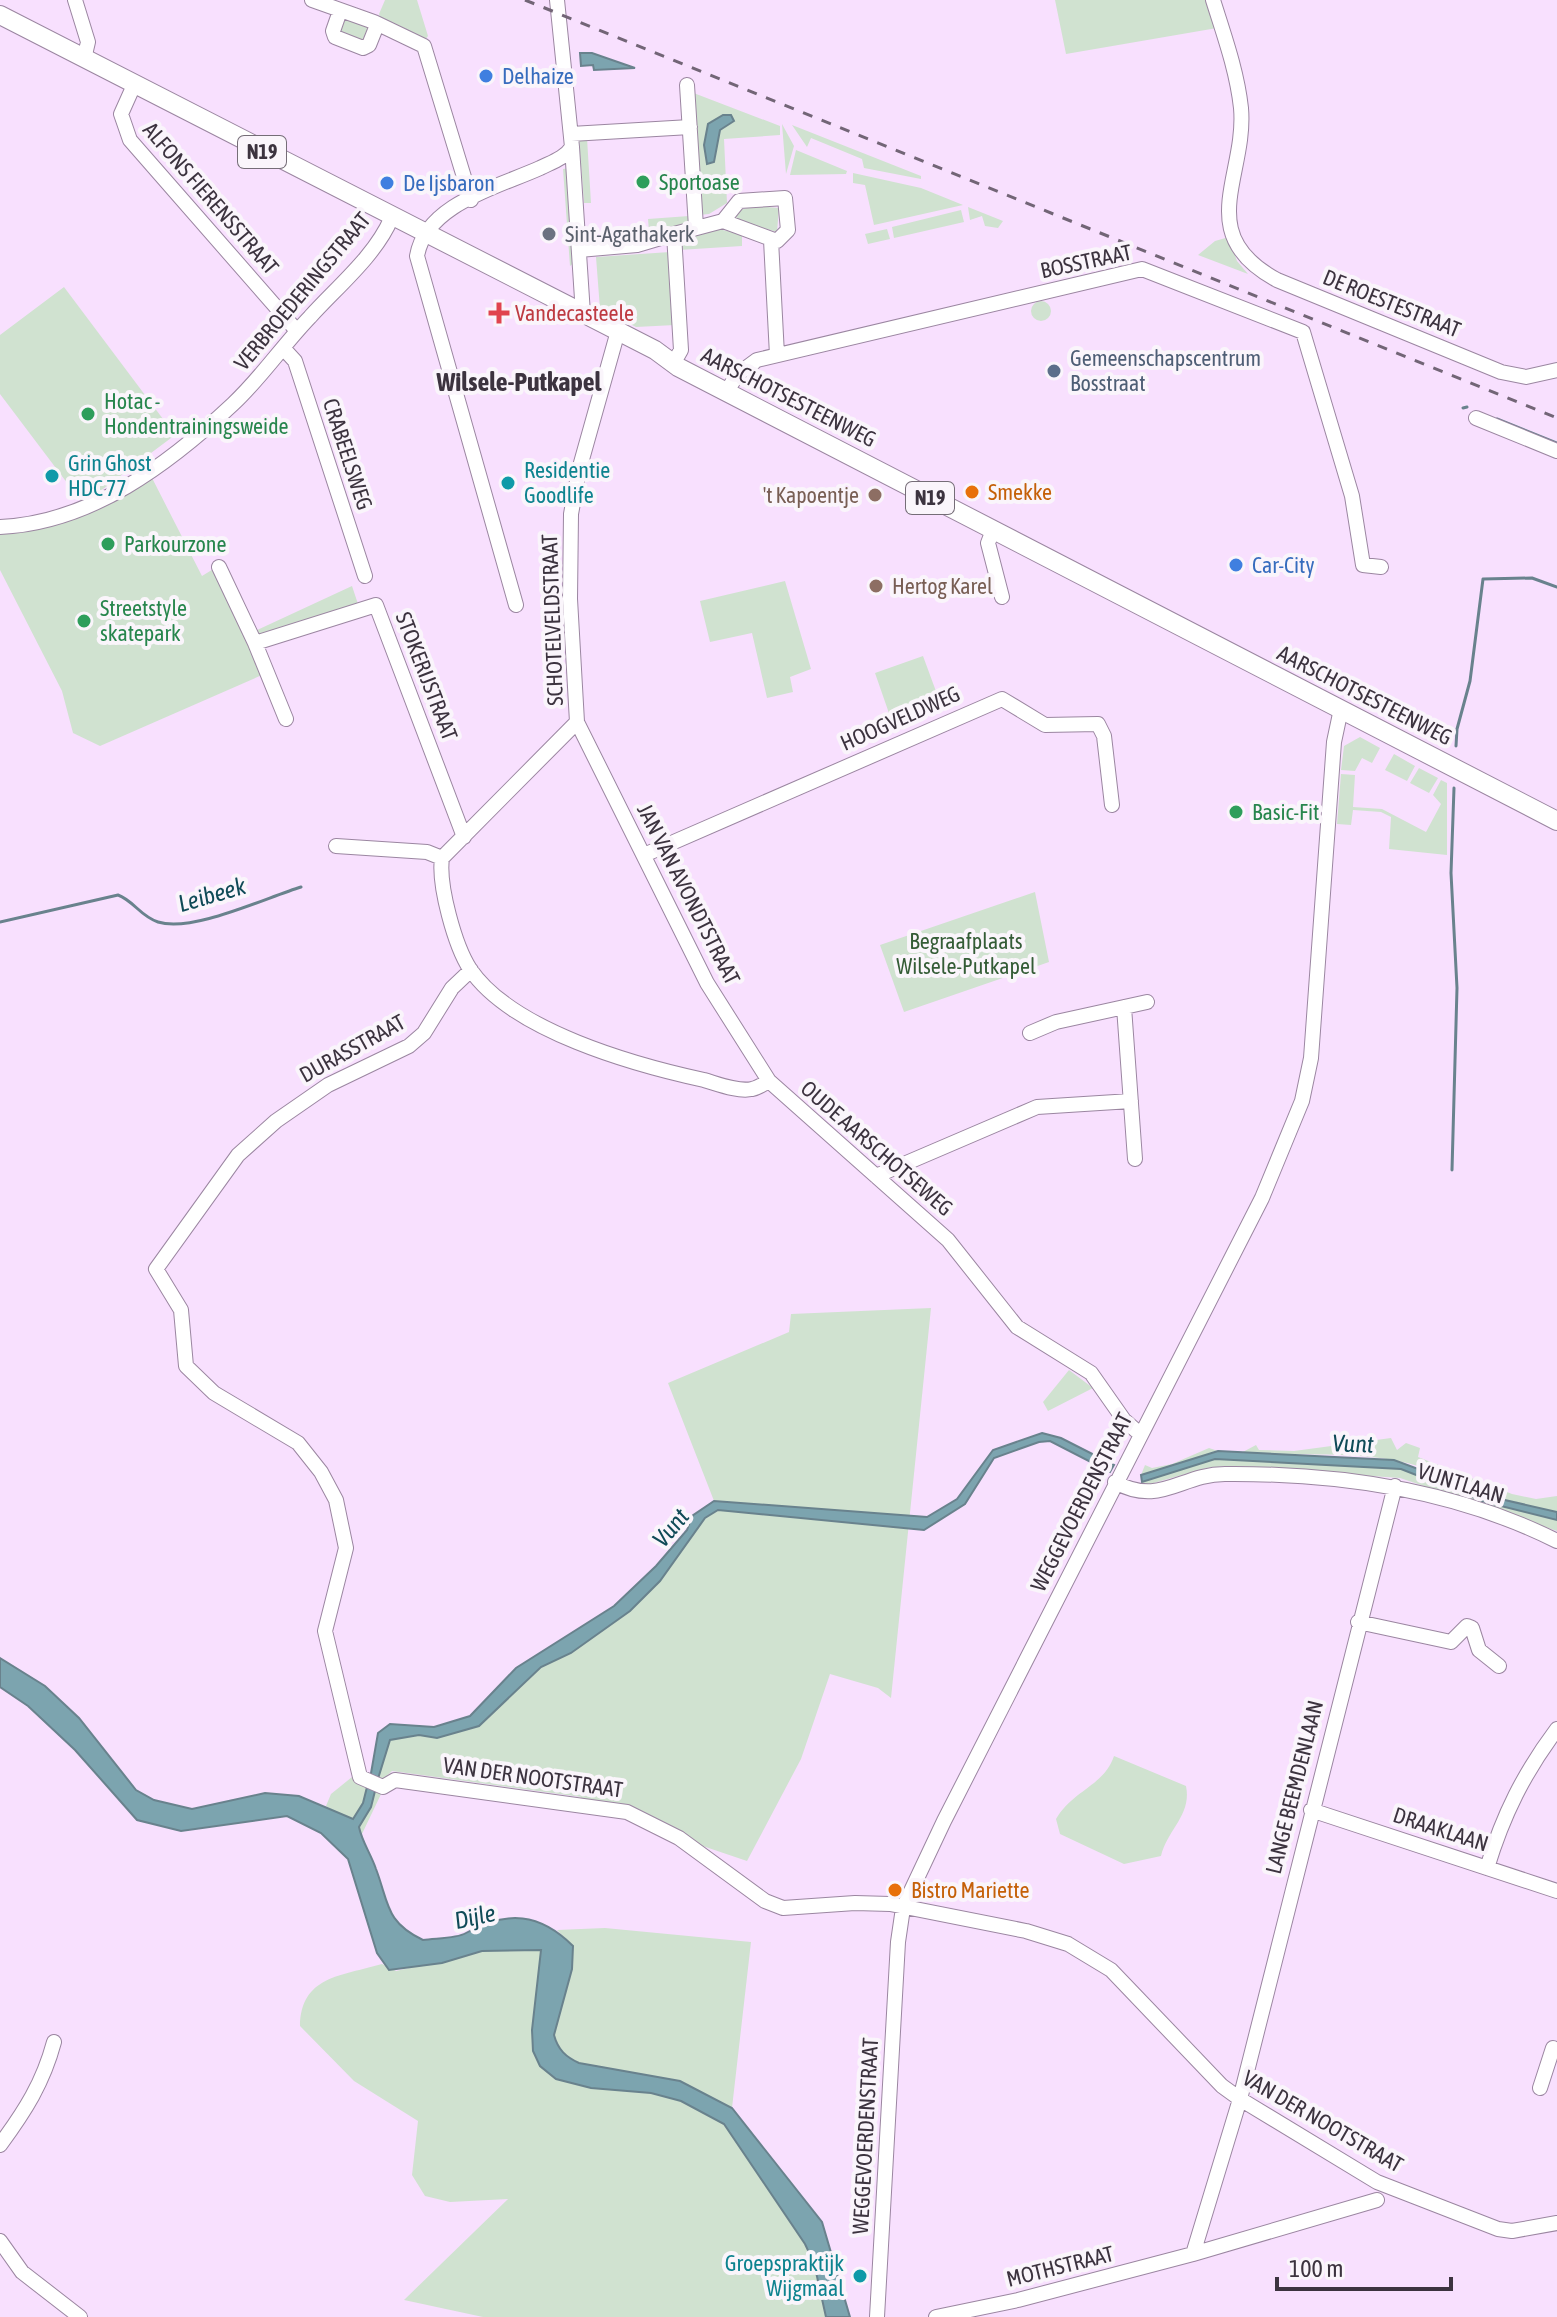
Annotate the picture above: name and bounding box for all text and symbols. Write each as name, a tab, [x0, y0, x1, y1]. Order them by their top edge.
place label: Delhaize	[502, 63, 574, 89]
marker: Delhaize	[477, 67, 495, 85]
street label: ALFONS FIERENSSTRAAT	[138, 117, 284, 280]
road number: N19	[238, 136, 286, 168]
place label: Sportoase	[659, 169, 740, 195]
place label: De Ijsbaron	[403, 170, 495, 196]
marker: Sportoase	[634, 173, 652, 191]
marker: De Ijsbaron	[378, 174, 396, 192]
street label: VERBROEDERINGSTRAAT	[228, 207, 376, 375]
place label: Sint-Agathakerk	[565, 221, 695, 247]
marker: Sint-Agathakerk	[540, 225, 558, 243]
street label: BOSSTRAAT	[1038, 239, 1134, 283]
street label: DE ROESTESTRAAT	[1319, 264, 1465, 343]
place label: Vandecasteele	[515, 300, 634, 326]
marker: Vandecasteele	[490, 304, 508, 322]
street label: AARSCHOTSESTEENWEG	[697, 342, 881, 452]
place label: Gemeenschapscentrum Bosstraat	[1070, 345, 1261, 396]
marker: Gemeenschapscentrum Bosstraat	[1045, 362, 1063, 380]
district label: Wilsele-Putkapel	[436, 367, 603, 397]
place label: Hotac - Hondentrainingsweide	[104, 388, 289, 439]
street label: CRABEELSWEG	[318, 395, 378, 513]
marker: Hotac - Hondentrainingsweide	[79, 405, 97, 423]
place label: Grin Ghost HDC 77	[68, 450, 152, 501]
place label: Residentie Goodlife	[524, 457, 610, 508]
marker: Grin Ghost HDC 77	[43, 467, 61, 485]
marker: Residentie Goodlife	[499, 474, 517, 492]
place label: Smekke	[988, 479, 1052, 505]
place label: 't Kapoentje	[763, 482, 859, 508]
road number: N19	[906, 482, 954, 514]
marker: Smekke	[963, 483, 981, 501]
marker: 't Kapoentje	[866, 486, 884, 504]
place label: Parkourzone	[124, 531, 226, 557]
street label: SCHOTELVELDSTRAAT	[536, 533, 568, 706]
marker: Parkourzone	[99, 535, 117, 553]
place label: Car-City	[1252, 552, 1314, 578]
marker: Car-City	[1227, 556, 1245, 574]
place label: Hertog Karel	[892, 573, 993, 599]
marker: Hertog Karel	[867, 577, 885, 595]
place label: Streetstyle skatepark	[100, 595, 187, 646]
street label: STOKERIJSTRAAT	[391, 608, 464, 744]
marker: Streetstyle skatepark	[75, 612, 93, 630]
street label: AARSCHOTSESTEENWEG	[1273, 640, 1457, 750]
street label: HOOGVELDWEG	[836, 680, 964, 756]
street label: JAN VAN AVONDTSTRAAT	[632, 799, 746, 989]
place label: Basic-Fit	[1252, 799, 1319, 825]
marker: Basic-Fit	[1227, 803, 1245, 821]
water label: Leibeek	[175, 872, 249, 917]
park label: Begraafplaats Wilsele-Putkapel	[896, 928, 1036, 979]
street label: DURASSTRAAT	[295, 1008, 410, 1088]
street label: OUDE AARSCHOTSEWEG	[796, 1075, 958, 1221]
street label: WEGGEVOERDENSTRAAT	[1025, 1408, 1137, 1596]
water label: Vunt	[1332, 1429, 1374, 1458]
street label: VUNTLAAN	[1414, 1457, 1508, 1509]
water label: Vunt	[647, 1503, 694, 1552]
street label: LANGE BEEMDENLAAN	[1260, 1698, 1328, 1876]
street label: VAN DER NOOTSTRAAT	[442, 1752, 625, 1803]
street label: DRAAKLAAN	[1390, 1801, 1492, 1857]
place label: Bistro Mariette	[911, 1877, 1029, 1903]
marker: Bistro Mariette	[886, 1881, 904, 1899]
water label: Dijle	[452, 1899, 498, 1934]
street label: WEGGEVOERDENSTRAAT	[847, 2037, 883, 2235]
street label: VAN DER NOOTSTRAAT	[1238, 2065, 1408, 2178]
street label: MOTHSTRAAT	[1004, 2240, 1117, 2292]
scale bar	[1277, 2241, 1451, 2291]
place label: Groepspraktijk Wijgmaal	[725, 2250, 844, 2301]
text: 100 m	[1289, 2255, 1343, 2282]
marker: Groepspraktijk Wijgmaal	[851, 2267, 869, 2285]

